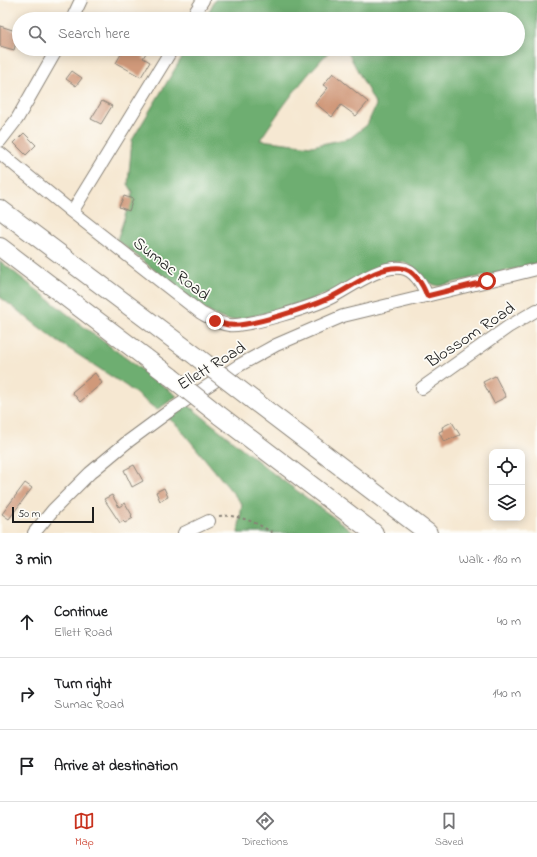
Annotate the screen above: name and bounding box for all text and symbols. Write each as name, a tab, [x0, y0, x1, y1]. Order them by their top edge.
search box	[12, 12, 525, 56]
icon: search	[26, 23, 48, 45]
text: Search here	[58, 23, 130, 45]
street label: Sumac Road	[127, 231, 215, 308]
route start	[478, 272, 496, 290]
street label: Blossom Road	[420, 296, 521, 375]
route end	[206, 312, 224, 330]
street label: Ellett Road	[173, 335, 251, 397]
map controls	[489, 449, 525, 521]
button: locate	[489, 449, 525, 485]
button: layers	[489, 485, 525, 521]
scale bar	[12, 505, 94, 524]
text: 50 m	[18, 506, 40, 522]
text: 3 min	[16, 547, 52, 572]
text: Walk · 180 m	[459, 550, 521, 569]
text: Continue	[54, 601, 108, 623]
icon: ahead	[16, 611, 38, 633]
text: 40 m	[497, 612, 521, 631]
text: Ellett Road	[54, 623, 112, 642]
text: Turn right	[54, 673, 112, 695]
icon: right	[16, 683, 38, 705]
text: 140 m	[493, 684, 521, 703]
text: Sumac Road	[54, 695, 124, 714]
icon: arrive	[16, 755, 38, 777]
text: Arrive at destination	[54, 755, 178, 777]
tab: Map	[73, 810, 95, 850]
tab: Directions	[242, 810, 288, 850]
tab: Saved	[435, 810, 464, 850]

